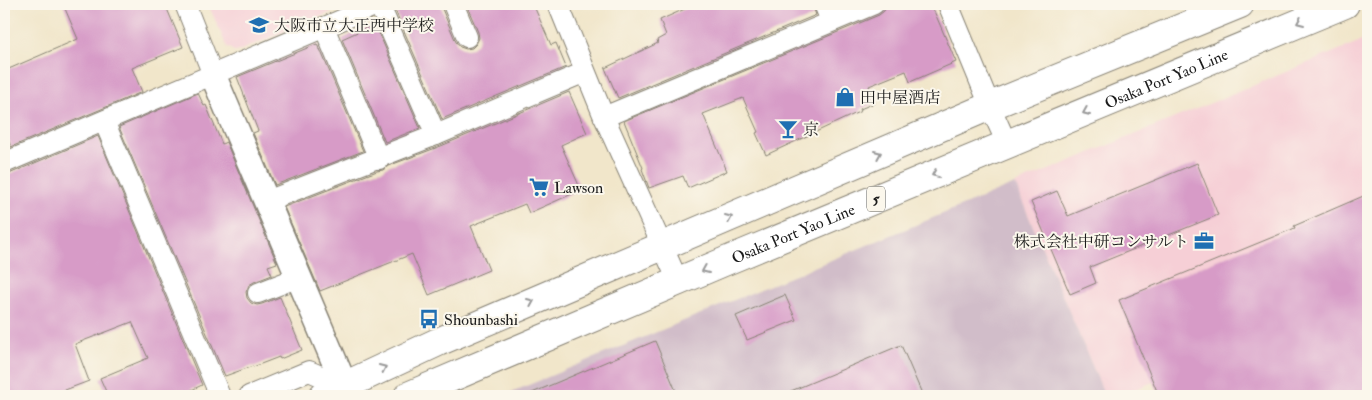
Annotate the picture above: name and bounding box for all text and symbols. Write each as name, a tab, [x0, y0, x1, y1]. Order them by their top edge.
school or university icon: 大阪市立大正西中学校	[248, 14, 270, 36]
place label: 大阪市立大正西中学校	[274, 16, 434, 36]
one-way arrow	[1296, 16, 1305, 27]
street label: Osaka Port Yao Line	[1102, 45, 1231, 114]
shop icon: 田中屋酒店	[834, 86, 856, 108]
place label: 田中屋酒店	[860, 88, 940, 108]
one-way arrow	[1082, 106, 1090, 116]
bar icon: 京	[777, 118, 799, 140]
place label: 京	[803, 120, 819, 140]
one-way arrow	[873, 149, 882, 160]
one-way arrow	[932, 168, 940, 178]
supermarket icon: Lawson	[528, 176, 550, 198]
place label: Lawson	[554, 178, 603, 198]
road number: 5	[867, 186, 885, 212]
street label: Osaka Port Yao Line	[729, 199, 858, 269]
one-way arrow	[724, 213, 733, 224]
office icon: 株式会社中研コンサルト	[1193, 230, 1215, 252]
place label: 株式会社中研コンサルト	[1014, 232, 1189, 252]
one-way arrow	[701, 264, 709, 274]
one-way arrow	[526, 298, 535, 309]
bus stop icon: Shounbashi	[418, 308, 440, 330]
place label: Shounbashi	[444, 310, 518, 330]
one-way arrow	[378, 364, 387, 374]

